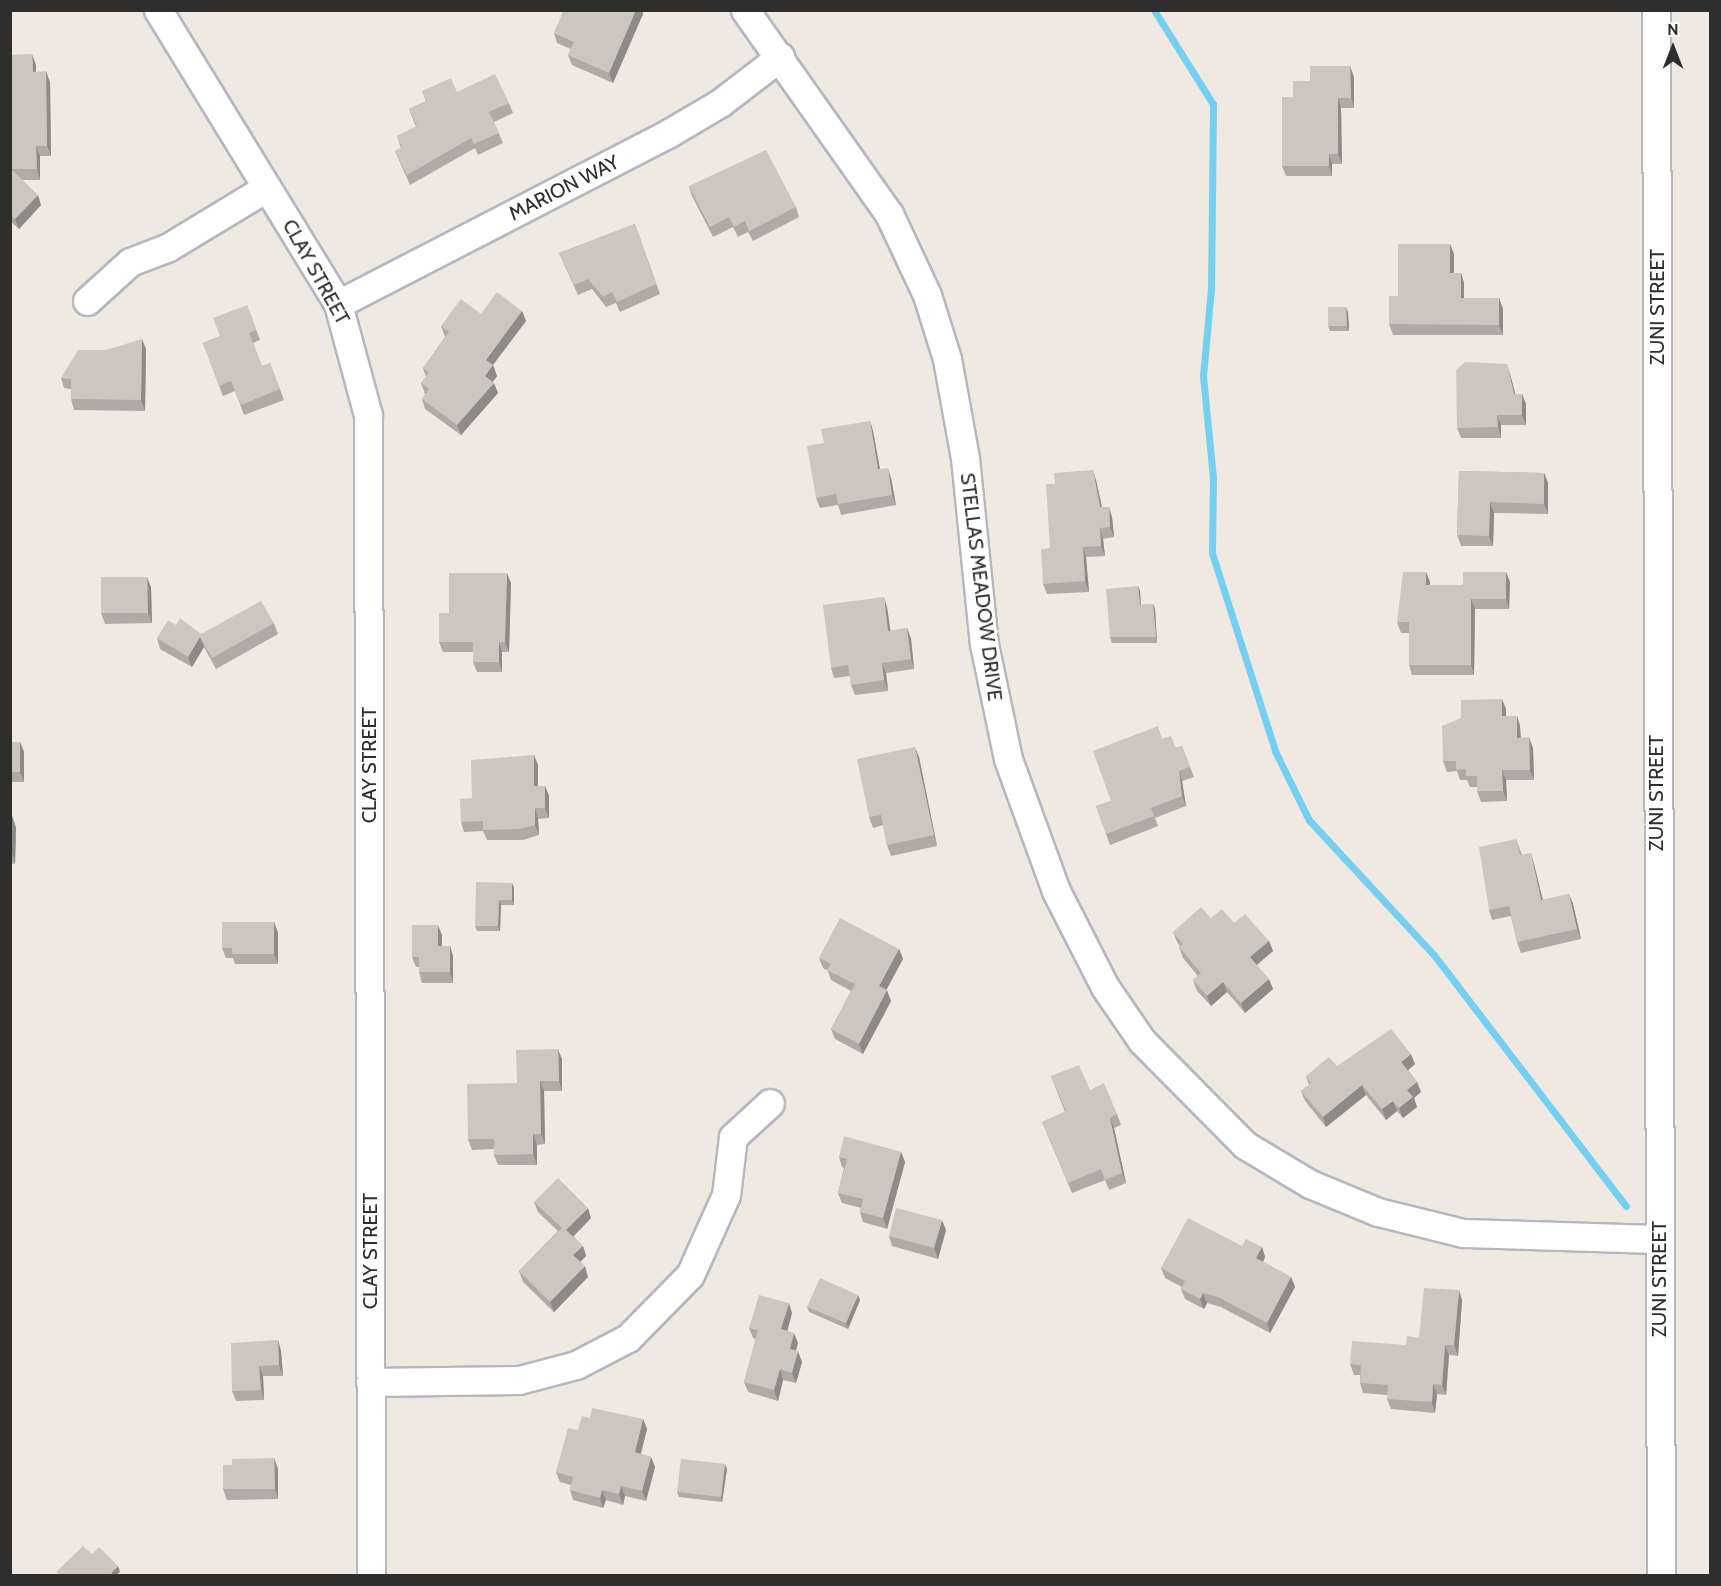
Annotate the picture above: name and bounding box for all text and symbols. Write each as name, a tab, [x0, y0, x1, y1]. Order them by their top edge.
north arrow	[1643, 18, 1703, 78]
text: N	[1667, 20, 1679, 39]
street label: MARION WAY	[505, 150, 623, 226]
street label: CLAY STREET	[277, 215, 355, 329]
street label: ZUNI STREET	[1645, 249, 1669, 365]
street label: STELLAS MEADOW DRIVE	[955, 472, 1007, 702]
street label: CLAY STREET	[357, 707, 381, 823]
street label: ZUNI STREET	[1644, 735, 1668, 851]
street label: CLAY STREET	[358, 1193, 382, 1309]
street label: ZUNI STREET	[1647, 1221, 1671, 1337]

